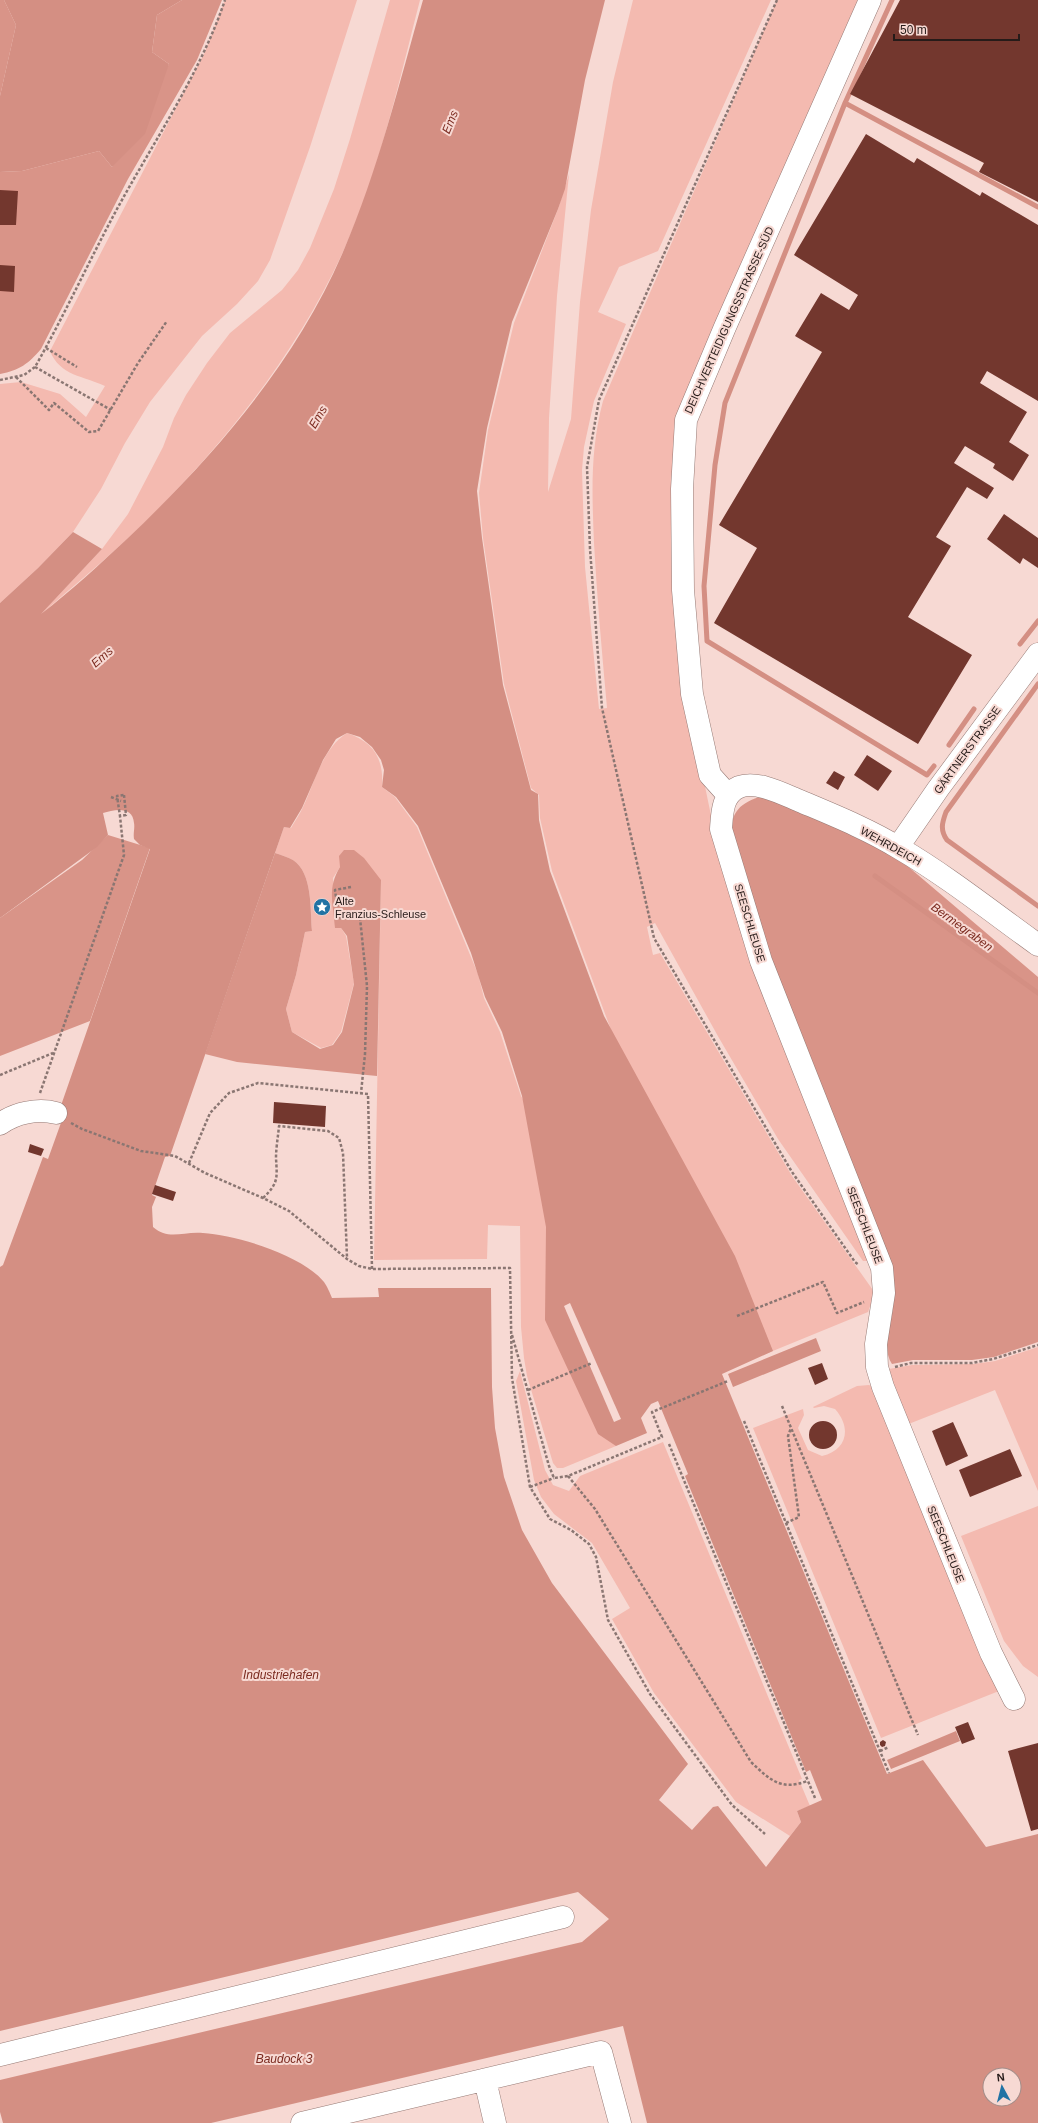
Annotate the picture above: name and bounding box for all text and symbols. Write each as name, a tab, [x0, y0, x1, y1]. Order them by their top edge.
scale bar	[894, 16, 1019, 42]
text: 50 m	[900, 23, 927, 37]
water label: Ems	[439, 108, 461, 136]
street label: DEICHVERTEIDIGUNGSSTRASSE-SÜD	[682, 225, 776, 415]
water label: Ems	[306, 403, 330, 431]
water label: Ems	[88, 644, 116, 670]
street label: GÄRTNERSTRASSE	[931, 704, 1003, 796]
street label: WEHRDEICH	[858, 824, 924, 868]
street label: SEESCHLEUSE	[732, 882, 768, 964]
place label: Alte Franzius-Schleuse	[335, 895, 426, 920]
place icon: Alte Franzius-Schleuse	[312, 897, 332, 917]
water label: Bermegraben	[928, 900, 996, 954]
street label: SEESCHLEUSE	[845, 1185, 885, 1265]
street label: SEESCHLEUSE	[925, 1504, 967, 1584]
water label: Industriehafen	[243, 1668, 319, 1682]
water label: Baudock 3	[256, 2052, 313, 2066]
north arrow	[982, 2067, 1022, 2107]
text: N	[996, 2071, 1006, 2084]

